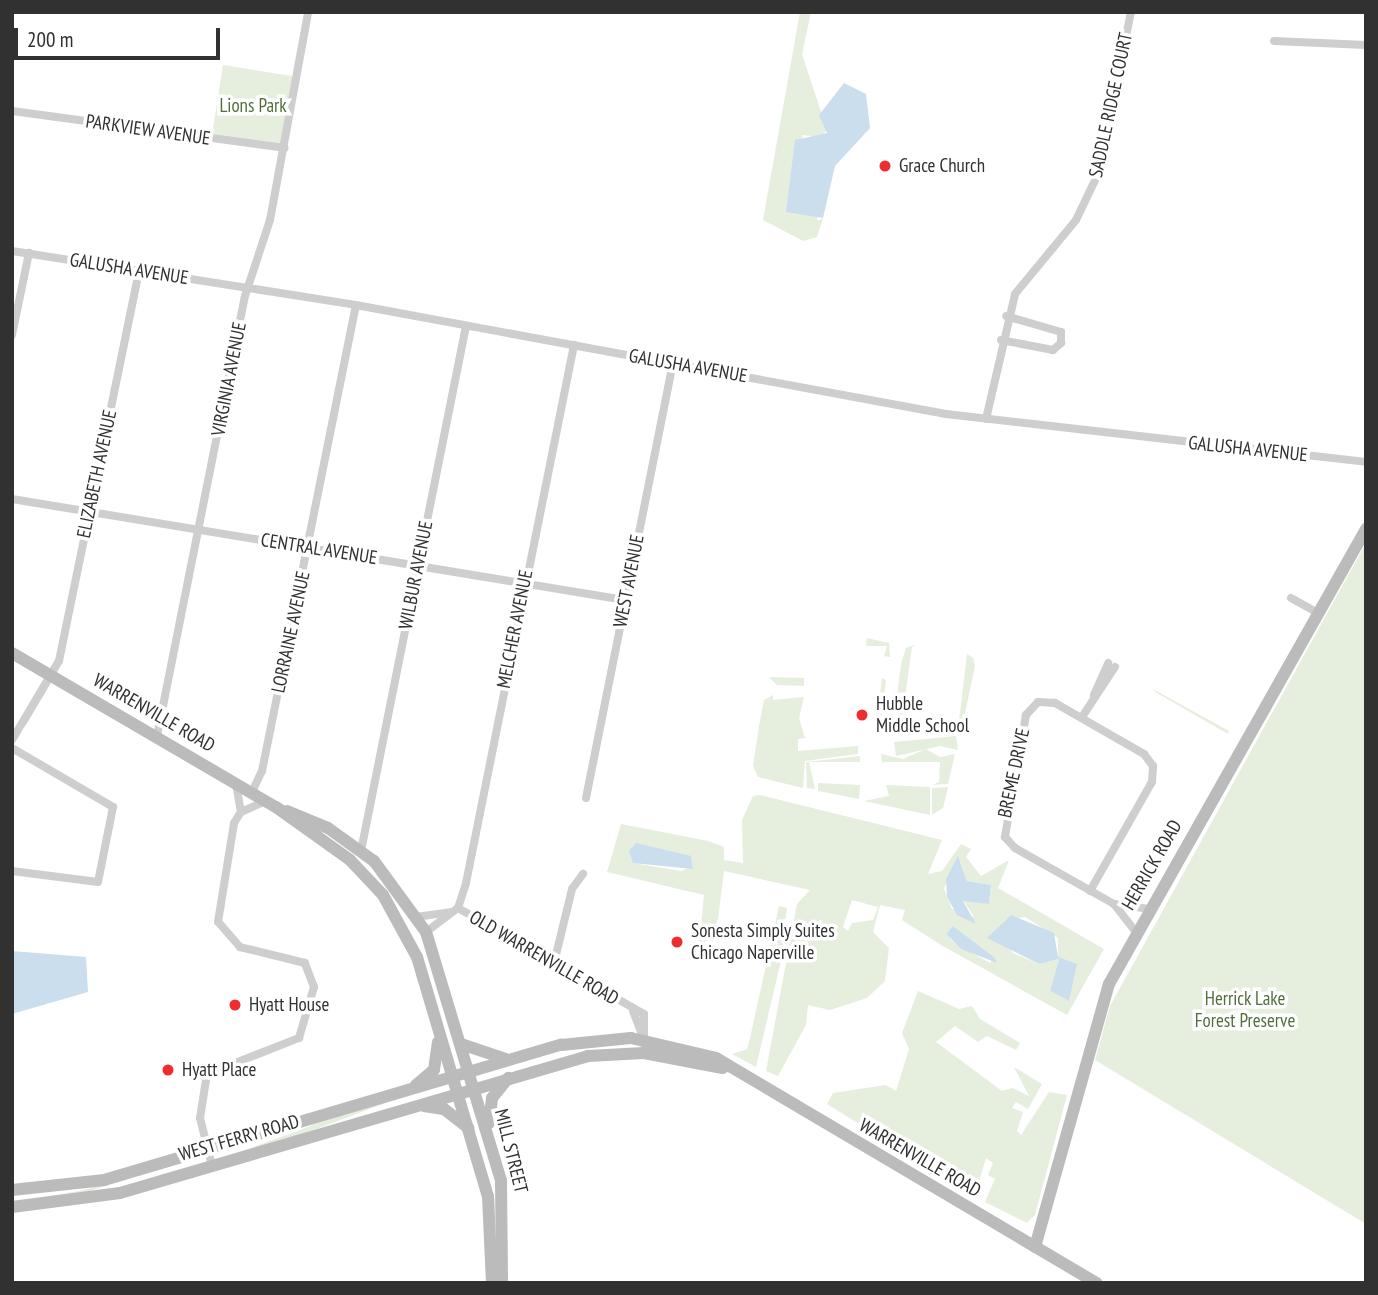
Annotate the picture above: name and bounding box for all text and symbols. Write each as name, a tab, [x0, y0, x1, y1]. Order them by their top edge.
scale bar	[18, 14, 224, 58]
text: 200 m	[27, 26, 73, 53]
street label: SADDLE RIDGE COURT	[1085, 30, 1137, 180]
park label: Lions Park	[219, 95, 287, 117]
street label: PARKVIEW AVENUE	[84, 110, 212, 150]
place label: Grace Church	[899, 155, 985, 177]
marker: Grace Church	[877, 158, 893, 174]
street label: GALUSHA AVENUE	[68, 248, 190, 290]
street label: VIRGINIA AVENUE	[207, 320, 251, 438]
street label: GALUSHA AVENUE	[626, 344, 750, 388]
street label: ELIZABETH AVENUE	[72, 408, 122, 540]
street label: GALUSHA AVENUE	[1187, 431, 1309, 467]
street label: WILBUR AVENUE	[394, 519, 438, 631]
street label: CENTRAL AVENUE	[259, 528, 379, 570]
street label: WEST AVENUE	[609, 532, 649, 630]
street label: MELCHER AVENUE	[492, 568, 538, 690]
street label: LORRAINE AVENUE	[267, 569, 315, 695]
street label: WARRENVILLE ROAD	[89, 669, 219, 757]
place label: Hubble Middle School	[876, 693, 969, 737]
marker: Hubble Middle School	[854, 707, 870, 723]
street label: BREME DRIVE	[993, 726, 1035, 820]
street label: HERRICK ROAD	[1117, 816, 1187, 914]
street label: OLD WARRENVILLE ROAD	[465, 906, 623, 1010]
place label: Sonesta Simply Suites Chicago Naperville	[691, 920, 835, 964]
marker: Sonesta Simply Suites Chicago Naperville	[669, 934, 685, 950]
park label: Herrick Lake Forest Preserve	[1195, 988, 1295, 1032]
place label: Hyatt House	[249, 994, 329, 1016]
marker: Hyatt House	[227, 997, 243, 1013]
place label: Hyatt Place	[182, 1059, 256, 1081]
marker: Hyatt Place	[160, 1062, 176, 1078]
street label: MILL STREET	[489, 1106, 533, 1196]
street label: WEST FERRY ROAD	[176, 1110, 302, 1166]
street label: WARRENVILLE ROAD	[855, 1114, 985, 1202]

